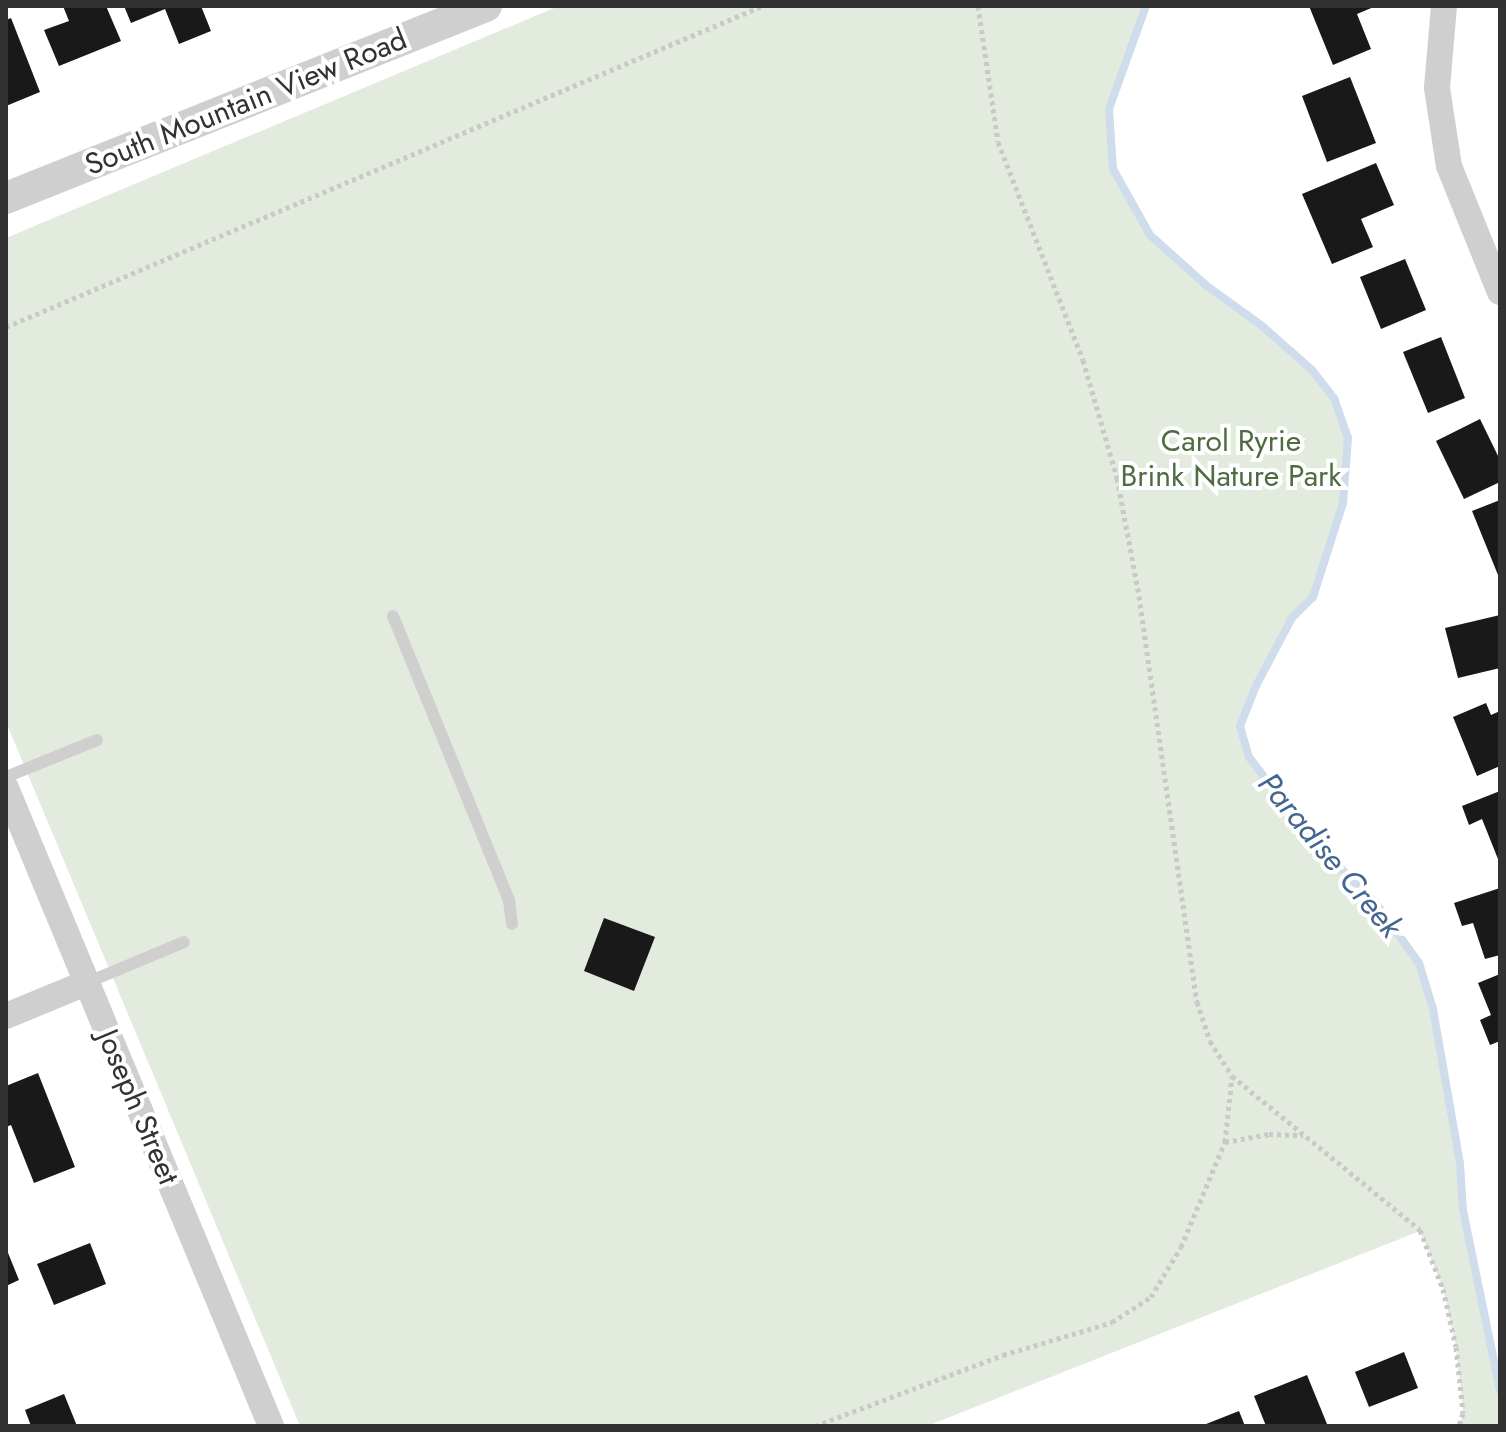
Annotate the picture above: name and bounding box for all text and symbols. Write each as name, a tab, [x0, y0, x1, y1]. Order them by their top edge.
street label: South Mountain View Road	[80, 21, 412, 183]
park label: Carol Ryrie Brink Nature Park	[1120, 423, 1342, 494]
water label: Paradise Creek	[1250, 765, 1410, 945]
street label: Joseph Street	[89, 1024, 187, 1190]

